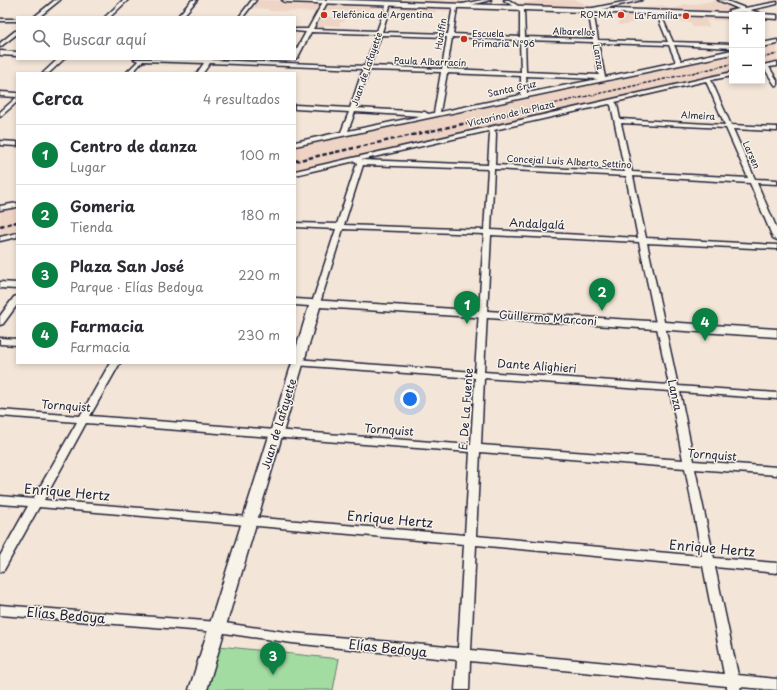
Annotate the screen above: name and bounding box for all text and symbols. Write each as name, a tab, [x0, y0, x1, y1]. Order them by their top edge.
place label: Telefónica de Argentina	[332, 7, 433, 21]
place label: RO-MA	[580, 7, 613, 21]
place label: La Familia	[634, 8, 678, 22]
marker: Telefónica de Argentina	[319, 10, 329, 20]
marker: RO-MA	[616, 10, 626, 20]
marker: La Familia	[681, 11, 691, 21]
map controls	[729, 12, 765, 84]
button: +	[729, 12, 765, 48]
search box	[16, 16, 296, 60]
street label: Hualfin	[430, 17, 450, 51]
street label: Albarellos	[552, 23, 596, 39]
place label: Escuela Primaria N°96	[472, 26, 535, 50]
icon: search	[30, 27, 52, 49]
text: Buscar aquí	[62, 27, 146, 50]
street label: Juan de Lafayette	[347, 30, 385, 107]
marker: Escuela Primaria N°96	[459, 34, 469, 44]
street label: Lanza	[590, 43, 608, 71]
button: −	[729, 48, 765, 84]
street label: Paula Albarracín	[394, 53, 467, 69]
street label: Santa Cruz	[486, 76, 538, 100]
text: Cerca	[32, 85, 83, 111]
text: 4 resultados	[203, 89, 280, 108]
street label: Victorino de la Plaza	[466, 96, 556, 130]
street label: Almeira	[681, 107, 716, 123]
text: Centro de danza	[70, 134, 197, 157]
street label: Larsen	[740, 139, 764, 171]
text: 1	[42, 145, 48, 164]
text: 100 m	[240, 145, 280, 164]
street label: Concejal Luis Alberto Settino	[506, 151, 632, 171]
text: Lugar	[70, 157, 106, 176]
text: Gomeria	[70, 194, 135, 217]
text: 2	[40, 205, 50, 224]
text: 180 m	[241, 205, 280, 224]
street label: Andalgalá	[509, 214, 565, 233]
text: Tienda	[70, 217, 113, 236]
text: Plaza San José	[70, 254, 184, 277]
text: 3	[41, 265, 49, 284]
text: 220 m	[238, 265, 280, 284]
text: Parque · Elías Bedoya	[70, 277, 203, 296]
pin: 2	[589, 278, 615, 311]
pin: 1	[454, 291, 480, 324]
street label: Guillermo Marconi	[499, 306, 598, 329]
pin: 4	[692, 308, 718, 341]
text: Farmacia	[70, 314, 144, 337]
text: 4	[41, 325, 49, 344]
text: 230 m	[238, 325, 280, 344]
text: Farmacia	[70, 337, 130, 356]
street label: Dante Alighieri	[497, 354, 577, 377]
street label: E. De La Fuente	[454, 367, 477, 451]
street label: Juan de Lafayette	[257, 376, 300, 471]
street label: Lanza	[664, 378, 687, 412]
your location	[400, 389, 420, 409]
street label: Tornquist	[41, 395, 92, 416]
street label: Tornquist	[364, 419, 415, 440]
street label: Tornquist	[687, 444, 738, 465]
street label: Enrique Hertz	[23, 478, 111, 505]
street label: Enrique Hertz	[346, 505, 434, 532]
street label: Enrique Hertz	[668, 534, 756, 561]
street label: Elías Bedoya	[26, 602, 107, 627]
street label: Elías Bedoya	[348, 634, 429, 661]
pin: 3	[260, 642, 286, 675]

